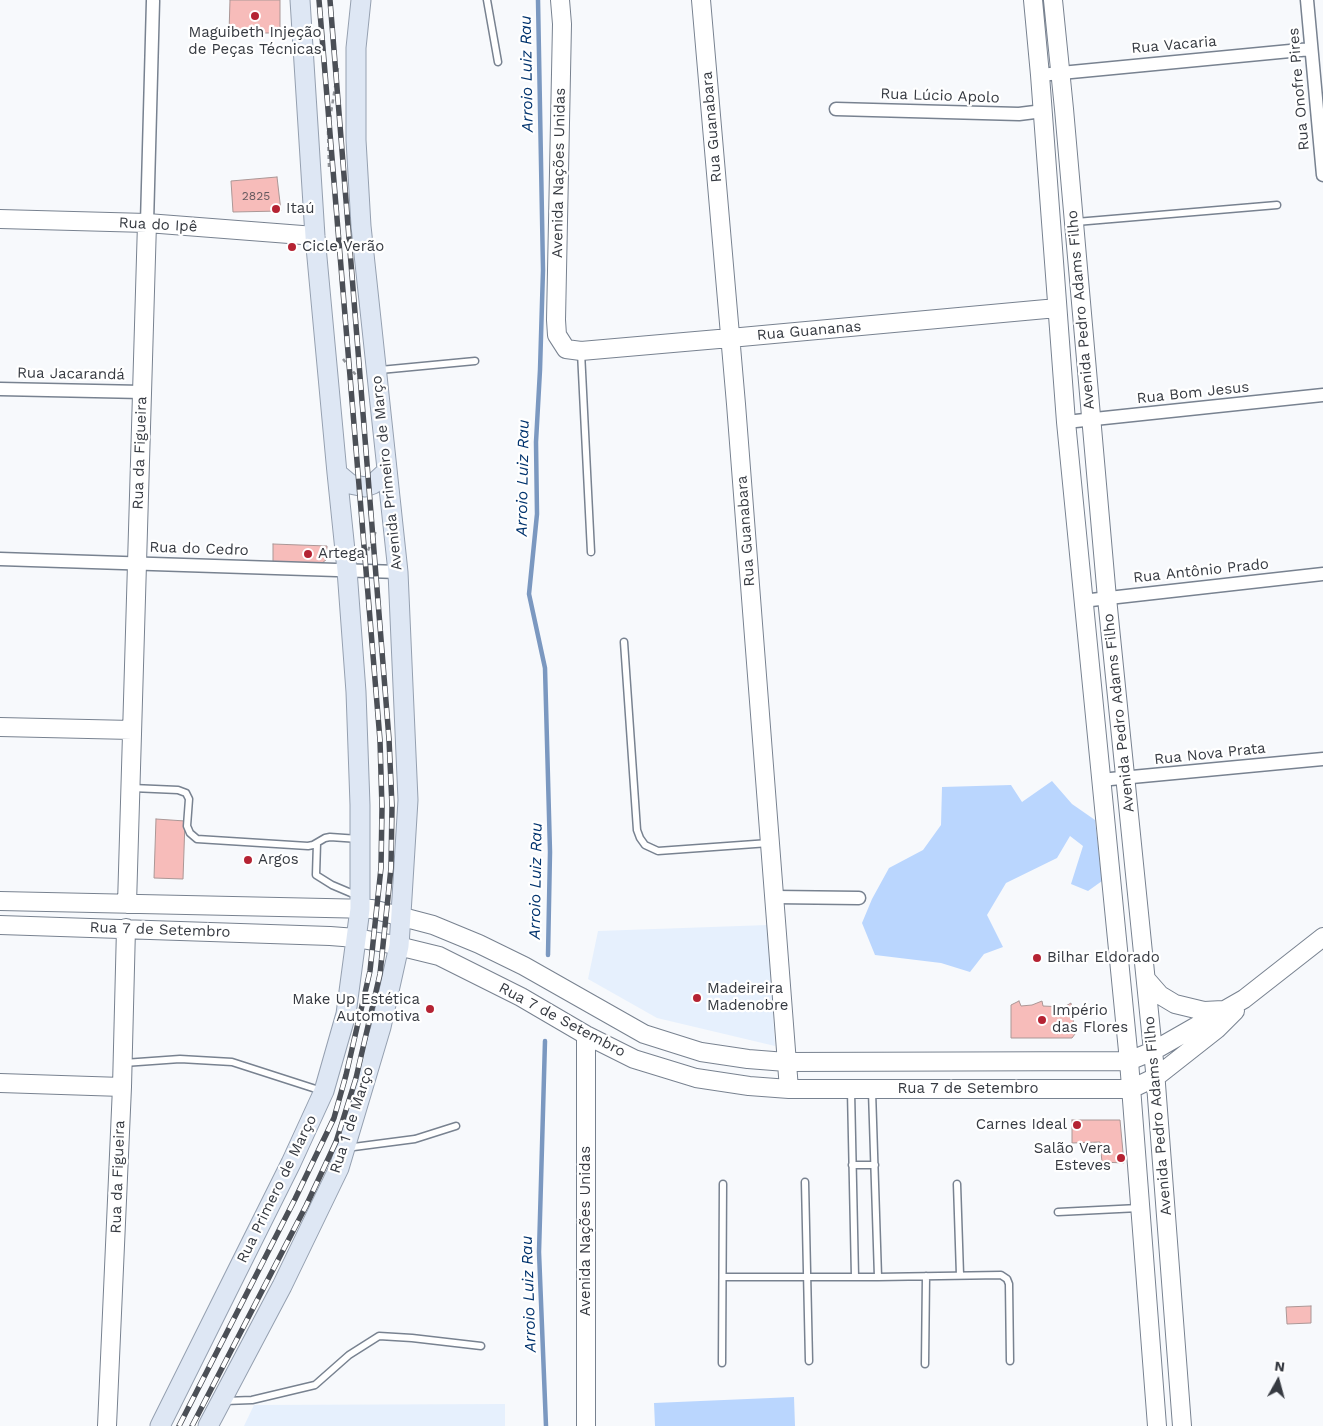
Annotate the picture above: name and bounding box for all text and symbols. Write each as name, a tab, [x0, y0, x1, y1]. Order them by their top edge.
marker: Maguibeth Injeção de Peças Técnicas	[249, 10, 261, 22]
water label: Arroio Luiz Rau	[516, 15, 538, 133]
place label: Maguibeth Injeção de Peças Técnicas	[188, 24, 322, 59]
street label: Rua Onofre Pires	[1285, 27, 1313, 151]
street label: Rua Vacaria	[1131, 32, 1217, 58]
street label: Rua Guanabara	[698, 71, 726, 183]
street label: Rua Lúcio Apolo	[880, 85, 1000, 107]
street label: Avenida Nações Unidas	[549, 88, 569, 258]
house number: 2825	[242, 189, 270, 203]
place label: Itaú	[286, 200, 314, 218]
marker: Itaú	[270, 203, 282, 215]
street label: Avenida Pedro Adams Filho	[1063, 209, 1099, 411]
street label: Rua do Ipê	[118, 214, 198, 236]
place label: Cicle Verão	[302, 238, 384, 256]
marker: Cicle Verão	[286, 241, 298, 253]
street label: Rua Guananas	[756, 317, 862, 345]
street label: Rua Jacarandá	[17, 364, 125, 384]
street label: Avenida Primeiro de Março	[368, 375, 406, 571]
street label: Rua Bom Jesus	[1136, 378, 1250, 408]
street label: Rua da Figueira	[129, 396, 151, 510]
water label: Arroio Luiz Rau	[512, 419, 534, 537]
street label: Rua Guanabara	[733, 475, 759, 587]
street label: Rua do Cedro	[149, 538, 249, 560]
place label: Artega	[318, 545, 365, 563]
marker: Artega	[302, 548, 314, 560]
street label: Rua Antônio Prado	[1132, 555, 1270, 587]
street label: Avenida Pedro Adams Filho	[1100, 613, 1138, 813]
street label: Rua Nova Prata	[1153, 739, 1267, 769]
water label: Arroio Luiz Rau	[525, 822, 547, 940]
place label: Argos	[258, 851, 299, 869]
marker: Argos	[242, 854, 254, 866]
street label: Rua 7 de Setembro	[89, 919, 231, 941]
place label: Bilhar Eldorado	[1047, 949, 1160, 967]
marker: Bilhar Eldorado	[1031, 952, 1043, 964]
street label: Rua 7 de Setembro	[496, 979, 628, 1061]
place label: Madeireira Madenobre	[707, 980, 788, 1015]
place label: Make Up Estética Automotiva	[292, 991, 420, 1026]
marker: Madeireira Madenobre	[691, 992, 703, 1004]
place label: Império das Flores	[1052, 1002, 1128, 1037]
marker: Make Up Estética Automotiva	[424, 1003, 436, 1015]
marker: Império das Flores	[1036, 1014, 1048, 1026]
street label: Avenida Pedro Adams Filho	[1140, 1015, 1176, 1217]
street label: Rua 1 de Março	[326, 1064, 378, 1176]
street label: Rua 7 de Setembro	[898, 1080, 1038, 1098]
street label: Rua Primero de Março	[233, 1112, 321, 1266]
place label: Carnes Ideal	[976, 1116, 1067, 1134]
marker: Carnes Ideal	[1071, 1119, 1083, 1131]
street label: Rua da Figueira	[107, 1120, 129, 1234]
place label: Salão Vera Esteves	[1034, 1140, 1111, 1175]
street label: Avenida Nações Unidas	[577, 1146, 595, 1316]
marker: Salão Vera Esteves	[1115, 1152, 1127, 1164]
water label: Arroio Luiz Rau	[517, 1235, 541, 1353]
north arrow	[1253, 1356, 1303, 1406]
text: N	[1274, 1358, 1286, 1375]

